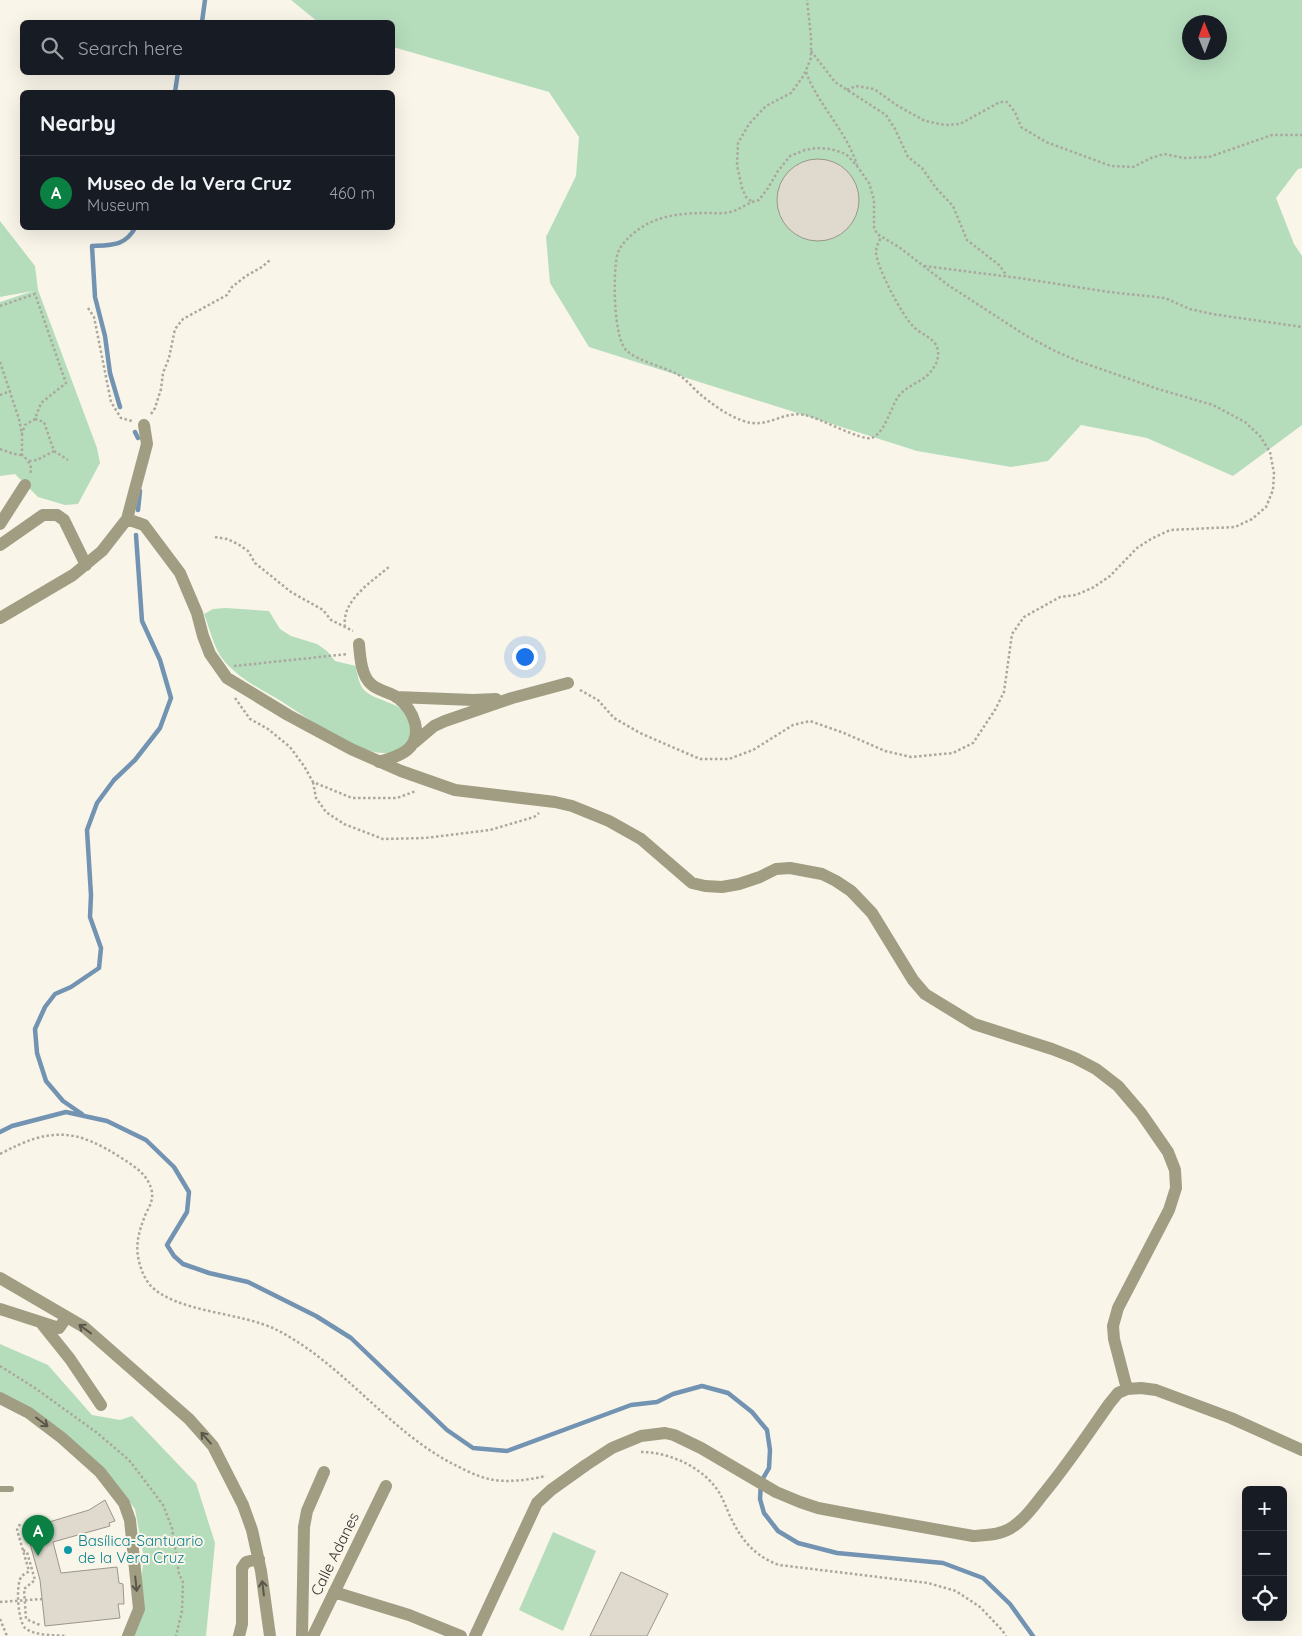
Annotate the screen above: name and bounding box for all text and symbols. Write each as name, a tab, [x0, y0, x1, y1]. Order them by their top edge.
north arrow	[1182, 15, 1227, 60]
search box	[20, 20, 395, 75]
icon: search	[38, 34, 66, 62]
text: Search here	[78, 36, 183, 60]
text: Nearby	[40, 110, 116, 136]
text: Museo de la Vera Cruz	[87, 171, 292, 195]
text: A	[51, 183, 61, 203]
text: 460 m	[329, 183, 375, 203]
text: Museum	[87, 195, 150, 215]
your location	[512, 644, 538, 670]
one-way arrow	[78, 1324, 92, 1334]
one-way arrow	[35, 1417, 48, 1428]
one-way arrow	[200, 1432, 211, 1445]
map controls	[1242, 1486, 1287, 1621]
button: +	[1242, 1486, 1287, 1531]
street label: Calle Adanes	[306, 1509, 363, 1599]
pin: A	[22, 1515, 54, 1556]
place label: Basílica-Santuario de la Vera Cruz	[78, 1531, 203, 1567]
button: −	[1242, 1531, 1287, 1576]
marker: Basílica-Santuario de la Vera Cruz	[62, 1544, 74, 1556]
one-way arrow	[131, 1575, 141, 1591]
button: locate	[1242, 1576, 1287, 1621]
one-way arrow	[258, 1580, 268, 1596]

